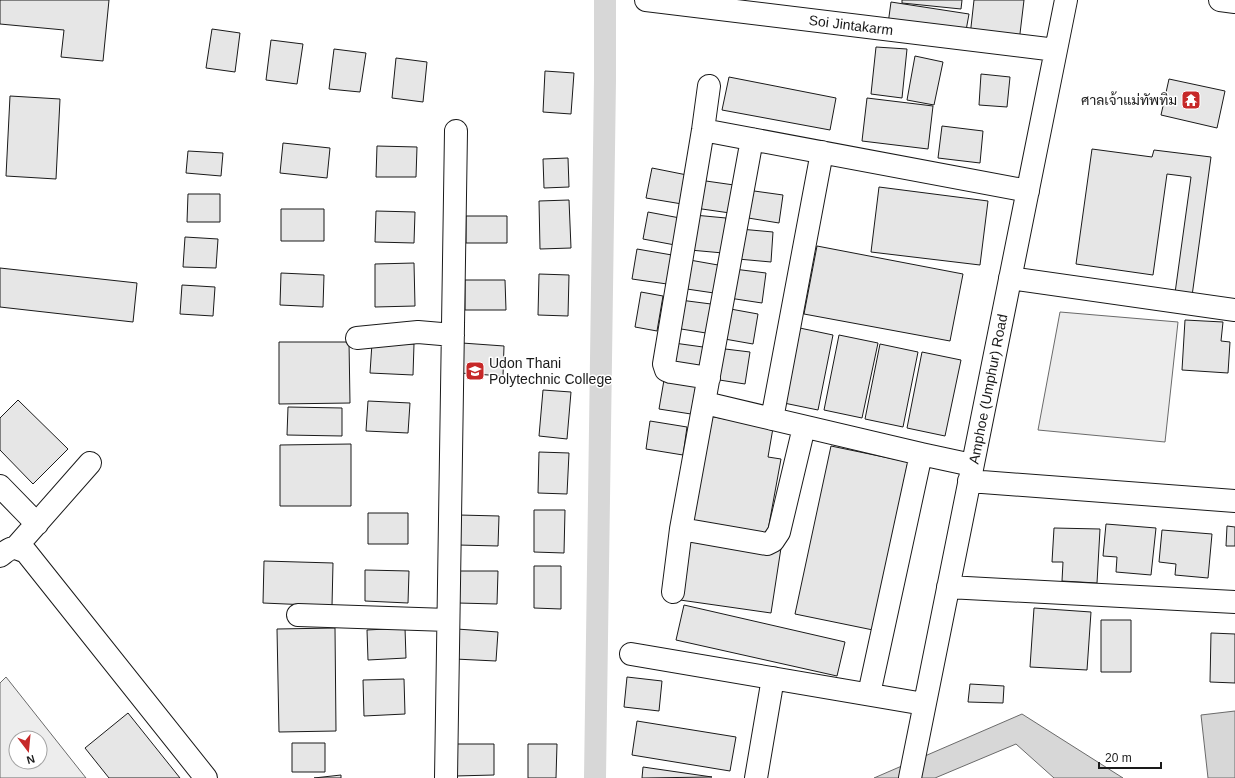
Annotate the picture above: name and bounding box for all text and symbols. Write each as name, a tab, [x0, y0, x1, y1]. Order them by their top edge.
street label: Soi Jintakarm	[808, 12, 894, 38]
temple icon: ศาลเจ้าแม่ทัพทิม	[1180, 89, 1202, 111]
place label: ศาลเจ้าแม่ทัพทิม	[1081, 91, 1177, 108]
street label: Amphoe (Umphur) Road	[966, 313, 1010, 465]
place label: Udon Thani Polytechnic College	[489, 355, 612, 387]
school or university icon: Udon Thani Polytechnic College	[464, 360, 486, 382]
north arrow	[8, 730, 48, 770]
scale bar	[1099, 744, 1161, 770]
text: 20 m	[1105, 751, 1132, 765]
text: N	[25, 753, 36, 766]

